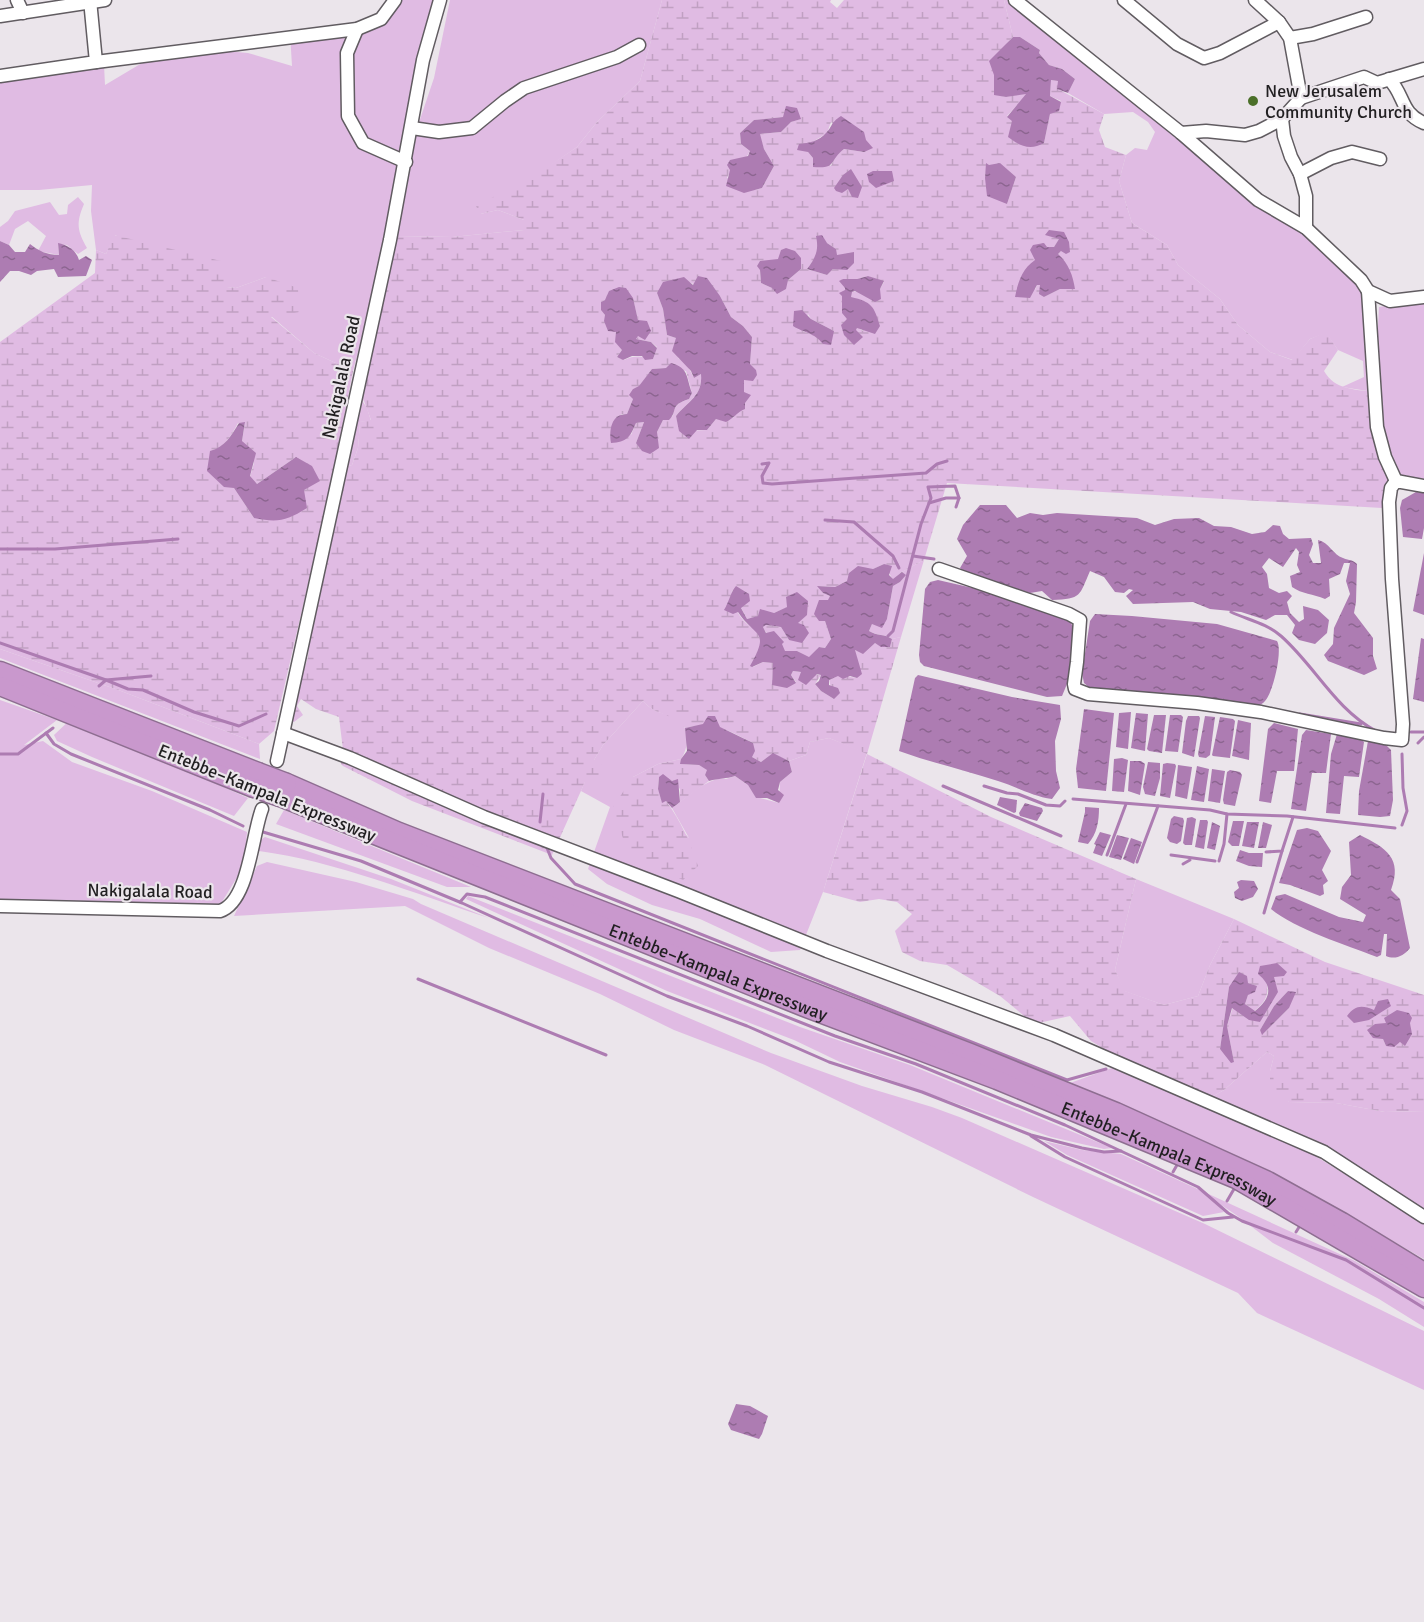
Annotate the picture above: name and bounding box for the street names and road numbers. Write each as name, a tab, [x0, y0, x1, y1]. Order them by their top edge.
street label: Nakigalala Road	[317, 314, 365, 440]
street label: Entebbe–Kampala Expressway	[155, 739, 380, 847]
street label: Nakigalala Road	[87, 879, 213, 903]
street label: Entebbe–Kampala Expressway	[606, 919, 831, 1026]
street label: Entebbe–Kampala Expressway	[1058, 1097, 1281, 1211]

